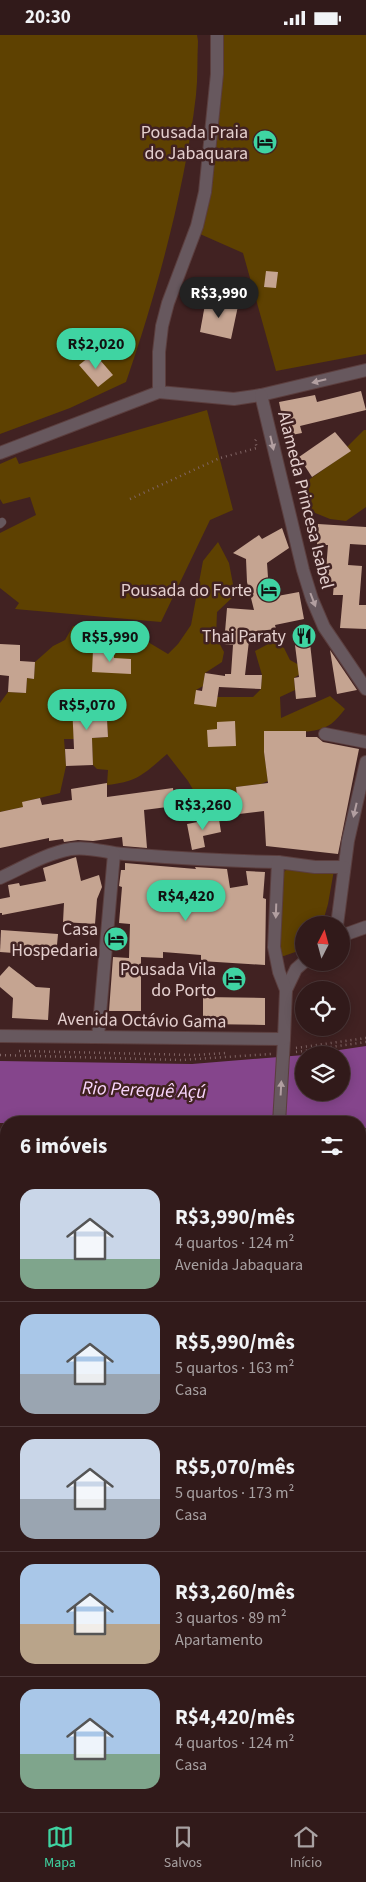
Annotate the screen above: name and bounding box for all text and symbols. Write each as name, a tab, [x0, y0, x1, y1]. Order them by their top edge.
text: 20:30	[25, 4, 71, 31]
place label: Pousada Praia do Jabaquara	[141, 120, 248, 166]
hotel icon: Pousada Praia do Jabaquara	[252, 129, 278, 155]
pin: R$3,990	[173, 277, 265, 319]
text: R$3,990	[191, 282, 247, 304]
pin: R$2,020	[50, 327, 142, 370]
text: R$2,020	[68, 333, 124, 355]
one-way arrow	[311, 377, 326, 385]
street label: Alameda Princesa Isabel	[271, 409, 340, 592]
one-way arrow	[268, 435, 276, 450]
hotel icon: Pousada do Forte	[256, 577, 282, 603]
place label: Pousada do Forte	[121, 578, 252, 603]
one-way arrow	[309, 593, 317, 608]
pin: R$5,990	[64, 621, 156, 663]
restaurant icon: Thai Paraty	[291, 623, 317, 649]
place label: Thai Paraty	[202, 624, 287, 649]
text: R$5,990	[82, 626, 138, 648]
pin: R$5,070	[41, 689, 133, 731]
text: R$5,070	[59, 694, 115, 716]
pin: R$3,260	[157, 789, 249, 831]
text: R$3,260	[175, 794, 231, 816]
one-way arrow	[351, 802, 359, 817]
pin: R$4,420	[140, 879, 232, 922]
text: R$4,420	[158, 885, 214, 907]
one-way arrow	[271, 903, 279, 919]
north arrow	[295, 916, 350, 971]
map controls	[295, 916, 350, 1101]
place label: Casa Hospedaria	[11, 917, 98, 963]
hotel icon: Casa Hospedaria	[103, 926, 129, 952]
place label: Pousada Vila do Porto	[120, 957, 216, 1003]
hotel icon: Pousada Vila do Porto	[221, 966, 247, 992]
button: locate	[295, 981, 350, 1036]
street label: Avenida Octávio Gama	[57, 1007, 227, 1034]
button: layers	[295, 1046, 350, 1101]
water label: Rio Perequê Açú	[81, 1075, 207, 1106]
one-way arrow	[277, 1080, 285, 1096]
text: 6 imóveis	[20, 1131, 107, 1161]
icon: filters	[318, 1132, 346, 1160]
text: R$3,990/mês	[175, 1202, 295, 1232]
icon: home	[60, 1209, 120, 1269]
text: 4 quartos · 124 m²	[175, 1232, 294, 1254]
text: Avenida Jabaquara	[175, 1254, 303, 1276]
text: R$5,990/mês	[175, 1327, 295, 1357]
icon: home	[60, 1334, 120, 1394]
text: 5 quartos · 163 m²	[175, 1357, 294, 1379]
text: Casa	[175, 1379, 207, 1401]
text: R$5,070/mês	[175, 1452, 295, 1482]
icon: home	[60, 1459, 120, 1519]
text: 5 quartos · 173 m²	[175, 1482, 294, 1504]
text: Casa	[175, 1504, 207, 1526]
text: R$3,260/mês	[175, 1577, 295, 1607]
icon: home	[60, 1584, 120, 1644]
text: 3 quartos · 89 m²	[175, 1607, 287, 1629]
text: Apartamento	[175, 1629, 263, 1651]
text: R$4,420/mês	[175, 1702, 295, 1732]
icon: home	[60, 1709, 120, 1769]
text: 4 quartos · 124 m²	[175, 1732, 294, 1754]
text: Casa	[175, 1754, 207, 1776]
tab: Mapa	[44, 1823, 76, 1873]
tab: Salvos	[164, 1823, 202, 1873]
tab: Início	[290, 1823, 322, 1873]

